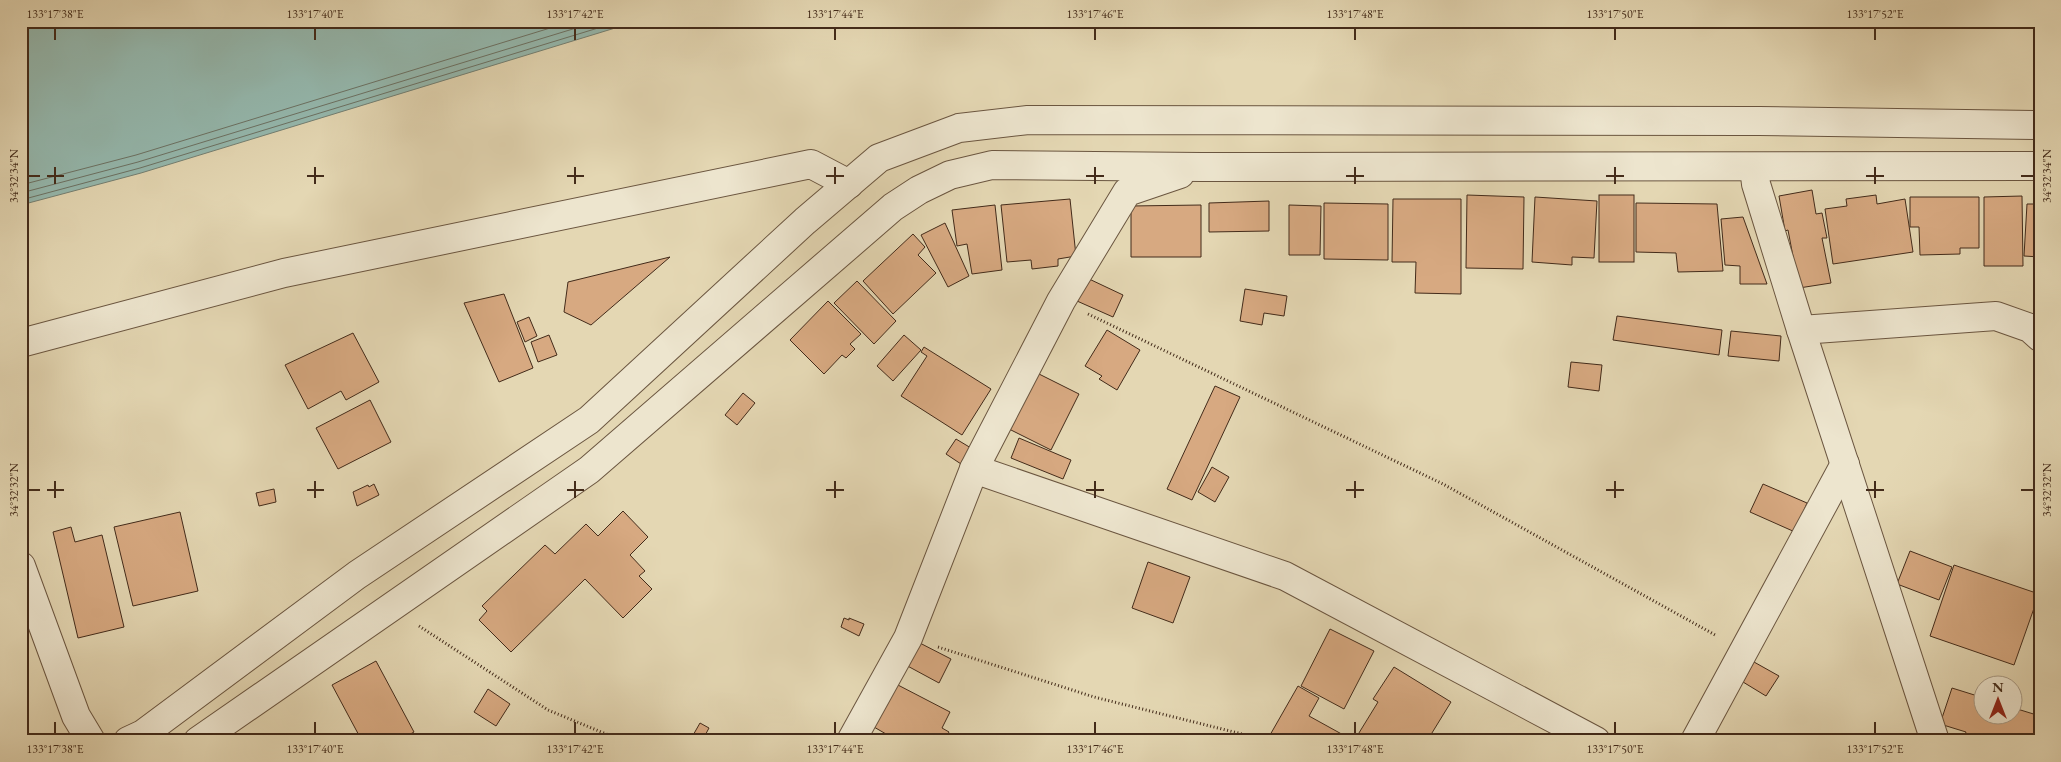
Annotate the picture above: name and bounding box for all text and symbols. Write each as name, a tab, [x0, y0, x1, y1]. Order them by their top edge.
text: 133°17'38"E	[27, 6, 84, 22]
text: 133°17'40"E	[287, 6, 344, 22]
text: 133°17'42"E	[547, 6, 604, 22]
text: 133°17'44"E	[807, 6, 864, 22]
text: 133°17'46"E	[1067, 6, 1124, 22]
text: 133°17'48"E	[1327, 6, 1384, 22]
text: 133°17'50"E	[1587, 6, 1644, 22]
text: 133°17'52"E	[1847, 6, 1904, 22]
text: 34°32'34"N	[6, 149, 22, 203]
text: 34°32'34"N	[2039, 149, 2055, 203]
text: 34°32'32"N	[6, 463, 22, 517]
text: 34°32'32"N	[2039, 463, 2055, 517]
north arrow	[1974, 674, 2024, 724]
text: N	[1992, 678, 2004, 696]
text: 133°17'38"E	[27, 741, 84, 757]
text: 133°17'40"E	[287, 741, 344, 757]
text: 133°17'42"E	[547, 741, 604, 757]
text: 133°17'44"E	[807, 741, 864, 757]
text: 133°17'46"E	[1067, 741, 1124, 757]
text: 133°17'48"E	[1327, 741, 1384, 757]
text: 133°17'50"E	[1587, 741, 1644, 757]
text: 133°17'52"E	[1847, 741, 1904, 757]

